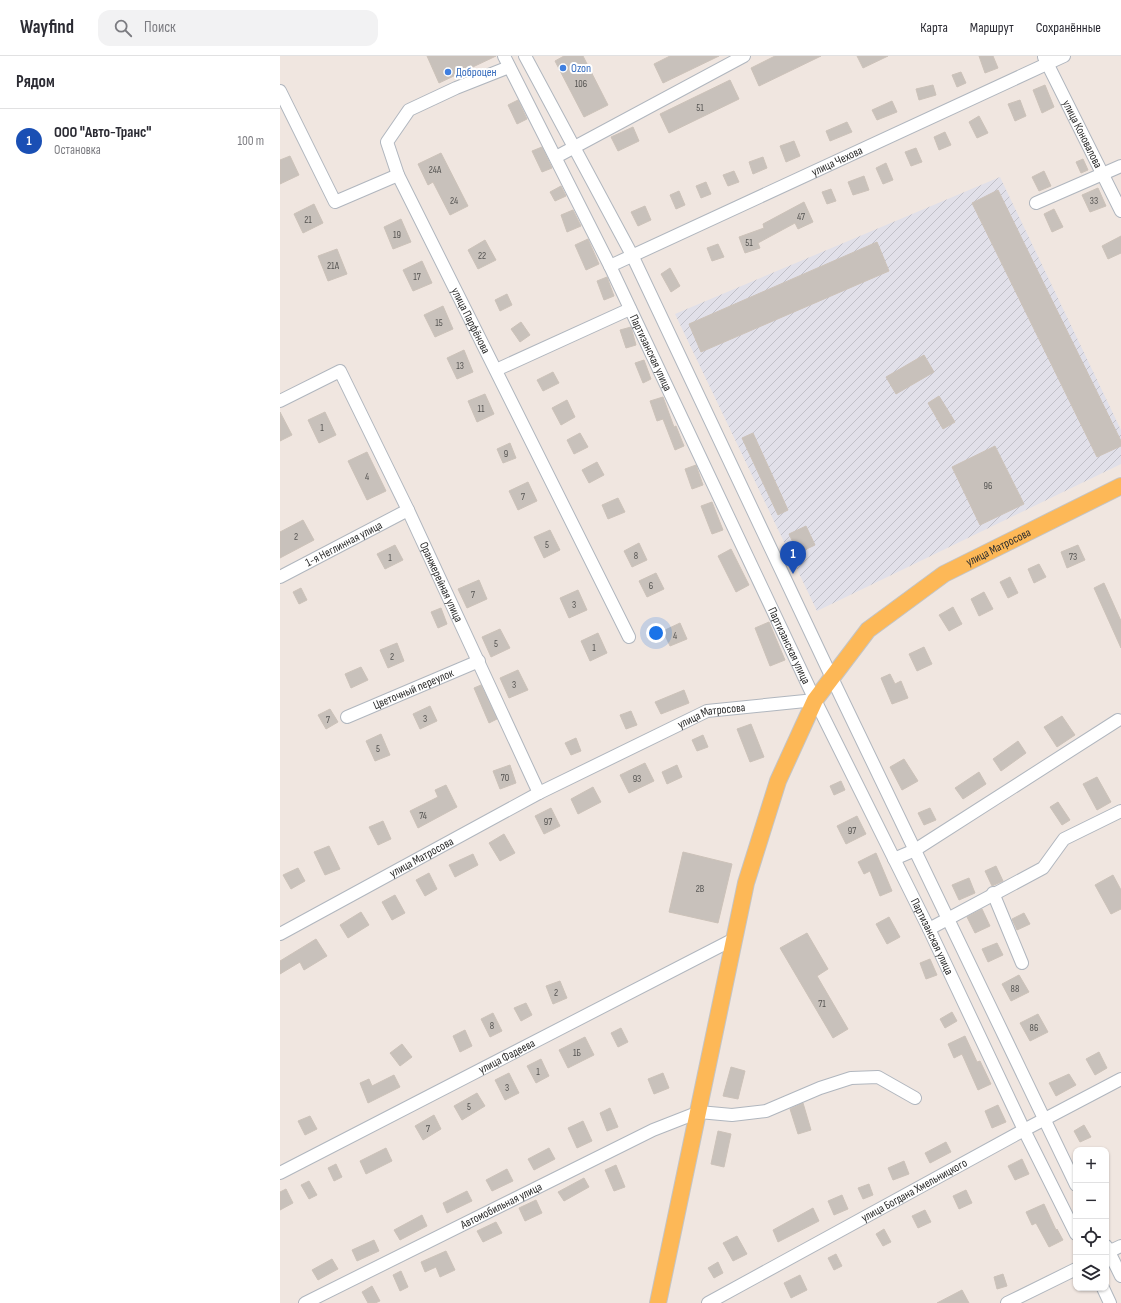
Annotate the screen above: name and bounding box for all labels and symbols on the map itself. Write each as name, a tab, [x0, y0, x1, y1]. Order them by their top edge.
place label: Ozon	[571, 61, 591, 76]
marker: Ozon	[558, 63, 568, 73]
place label: Доброцен	[456, 65, 497, 80]
marker: Доброцен	[443, 67, 453, 77]
house number: 106	[575, 78, 587, 90]
street label: улица Коновалова	[1059, 98, 1105, 171]
house number: 51	[696, 102, 704, 114]
street label: улица Чехова	[809, 143, 865, 180]
house number: 24А	[429, 164, 442, 176]
house number: 24	[450, 195, 458, 207]
house number: 33	[1090, 195, 1098, 207]
house number: 47	[797, 211, 805, 223]
house number: 21	[304, 214, 312, 226]
house number: 19	[393, 229, 401, 241]
house number: 51	[745, 237, 753, 249]
house number: 22	[478, 250, 486, 262]
house number: 21А	[327, 260, 340, 272]
house number: 17	[413, 271, 421, 283]
street label: улица Парфёнова	[447, 285, 493, 357]
street label: Партизанская улица	[626, 312, 675, 394]
house number: 15	[435, 317, 443, 329]
house number: 13	[456, 360, 464, 372]
house number: 11	[478, 403, 485, 415]
house number: 1	[320, 422, 324, 434]
house number: 9	[504, 448, 508, 460]
house number: 4	[365, 471, 369, 483]
house number: 96	[984, 480, 992, 492]
house number: 7	[521, 491, 525, 503]
street label: 1-я Неглинная улица	[303, 518, 385, 570]
street label: улица Матросова	[964, 525, 1034, 570]
house number: 2	[294, 531, 298, 543]
house number: 5	[545, 539, 549, 551]
street label: Оранжерейная улица	[416, 540, 466, 625]
pin: 1	[780, 541, 806, 574]
house number: 8	[634, 550, 638, 562]
house number: 73	[1069, 551, 1077, 563]
house number: 1	[388, 552, 392, 564]
house number: 6	[649, 580, 653, 592]
house number: 7	[471, 589, 475, 601]
house number: 3	[572, 599, 576, 611]
street label: Партизанская улица	[764, 605, 814, 687]
your location	[646, 623, 666, 643]
house number: 4	[673, 630, 677, 642]
house number: 5	[494, 638, 498, 650]
house number: 1	[592, 642, 596, 654]
house number: 2	[390, 651, 394, 663]
street label: Цветочный переулок	[371, 665, 456, 713]
house number: 3	[512, 679, 516, 691]
street label: улица Матросова	[675, 700, 746, 732]
house number: 3	[423, 713, 427, 725]
house number: 7	[326, 714, 330, 726]
house number: 5	[376, 743, 380, 755]
house number: 70	[501, 772, 509, 784]
house number: 93	[633, 773, 641, 785]
house number: 74	[419, 810, 427, 822]
house number: 97	[544, 816, 552, 828]
house number: 97	[848, 825, 856, 837]
street label: улица Матросова	[387, 834, 457, 881]
house number: 2В	[696, 883, 705, 895]
street label: Партизанская улица	[907, 896, 957, 978]
house number: 88	[1011, 983, 1019, 995]
house number: 2	[554, 987, 558, 999]
house number: 71	[818, 998, 826, 1010]
house number: 8	[490, 1020, 494, 1032]
house number: 86	[1030, 1022, 1038, 1034]
street label: улица Фадеева	[476, 1036, 538, 1077]
house number: 1Б	[573, 1047, 582, 1059]
house number: 1	[536, 1066, 540, 1078]
house number: 3	[505, 1082, 509, 1094]
house number: 5	[467, 1101, 471, 1113]
house number: 7	[426, 1123, 430, 1135]
street label: улица Богдана Хмельницкого	[859, 1156, 970, 1226]
street label: Автомобильная улица	[457, 1179, 545, 1233]

